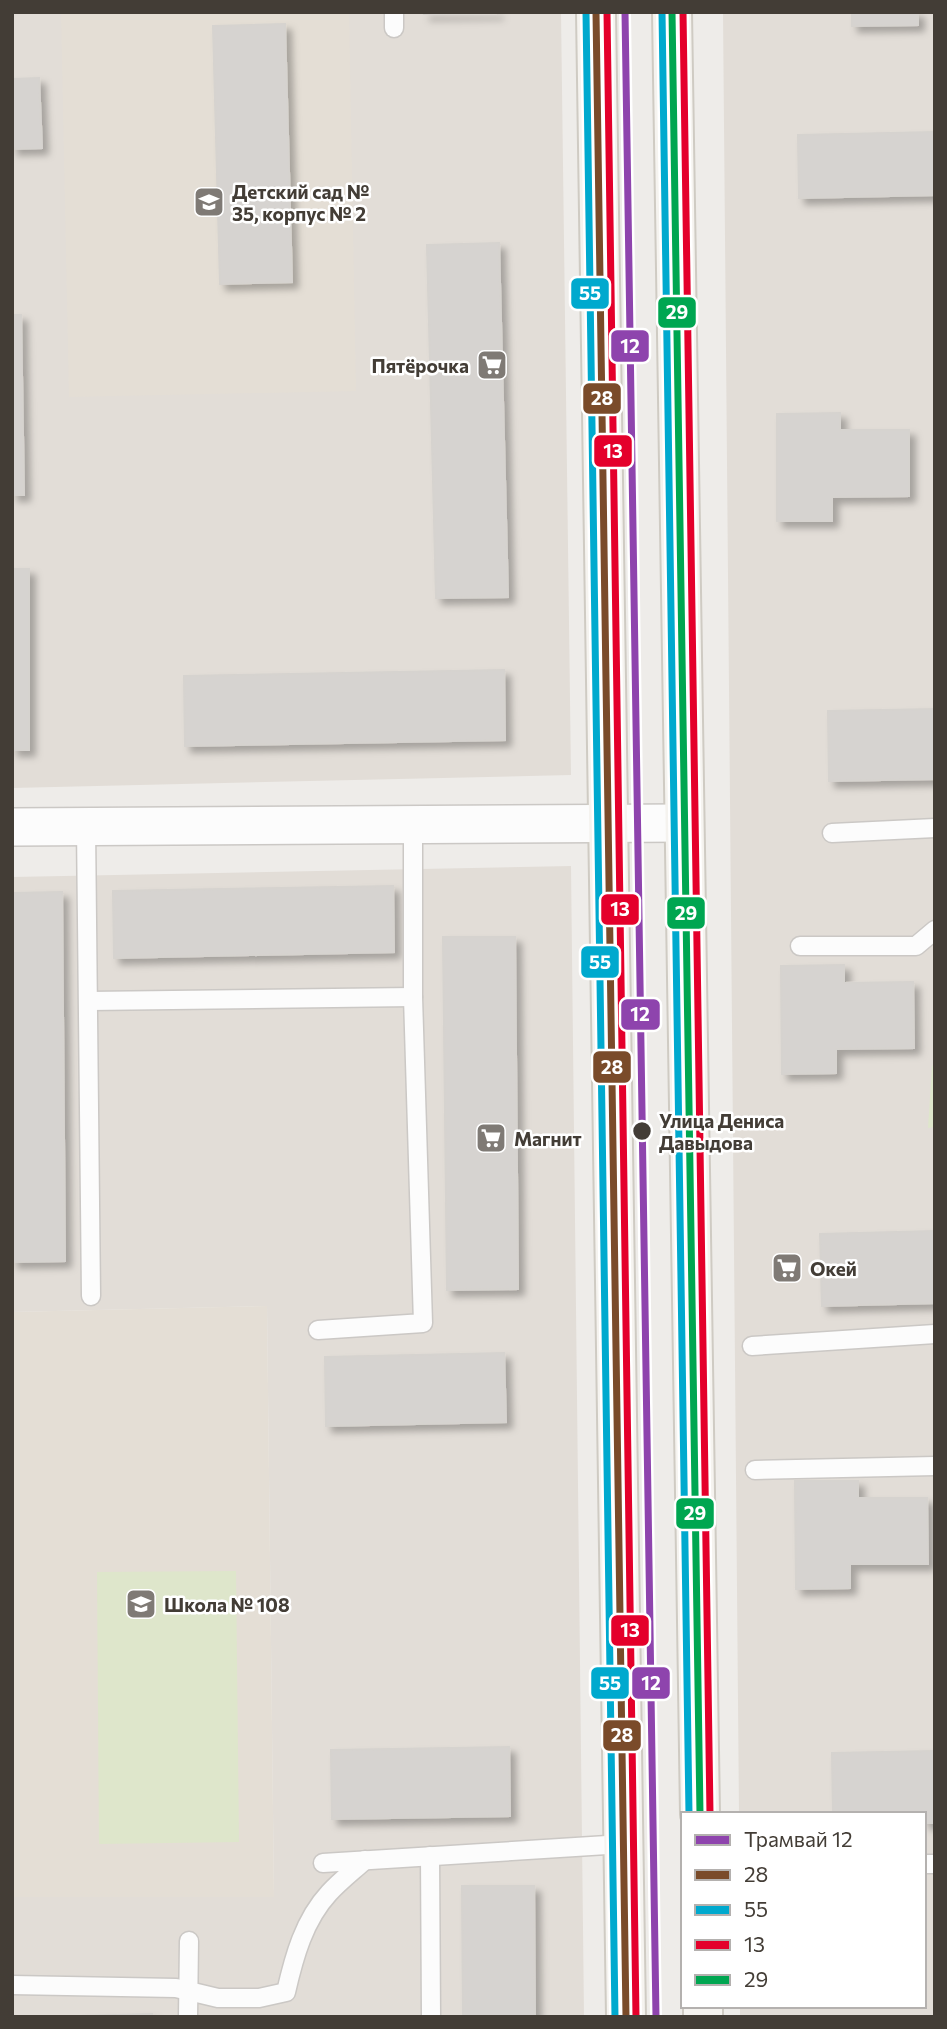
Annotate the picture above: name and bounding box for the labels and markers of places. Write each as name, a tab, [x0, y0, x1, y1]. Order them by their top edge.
place label: Детский сад № 35, корпус № 2	[232, 180, 369, 225]
school or university icon: Детский сад № 35, корпус № 2	[192, 185, 226, 219]
supermarket icon: Пятёрочка	[475, 348, 509, 382]
place label: Пятёрочка	[371, 354, 469, 377]
place label: Улица Дениса Давыдова	[659, 1109, 784, 1154]
marker: Улица Дениса Давыдова	[631, 1120, 653, 1142]
supermarket icon: Магнит	[474, 1121, 508, 1155]
place label: Магнит	[514, 1127, 582, 1150]
supermarket icon: Окей	[770, 1251, 804, 1285]
place label: Окей	[810, 1257, 857, 1280]
school or university icon: Школа № 108	[124, 1587, 158, 1621]
place label: Школа № 108	[164, 1593, 290, 1616]

